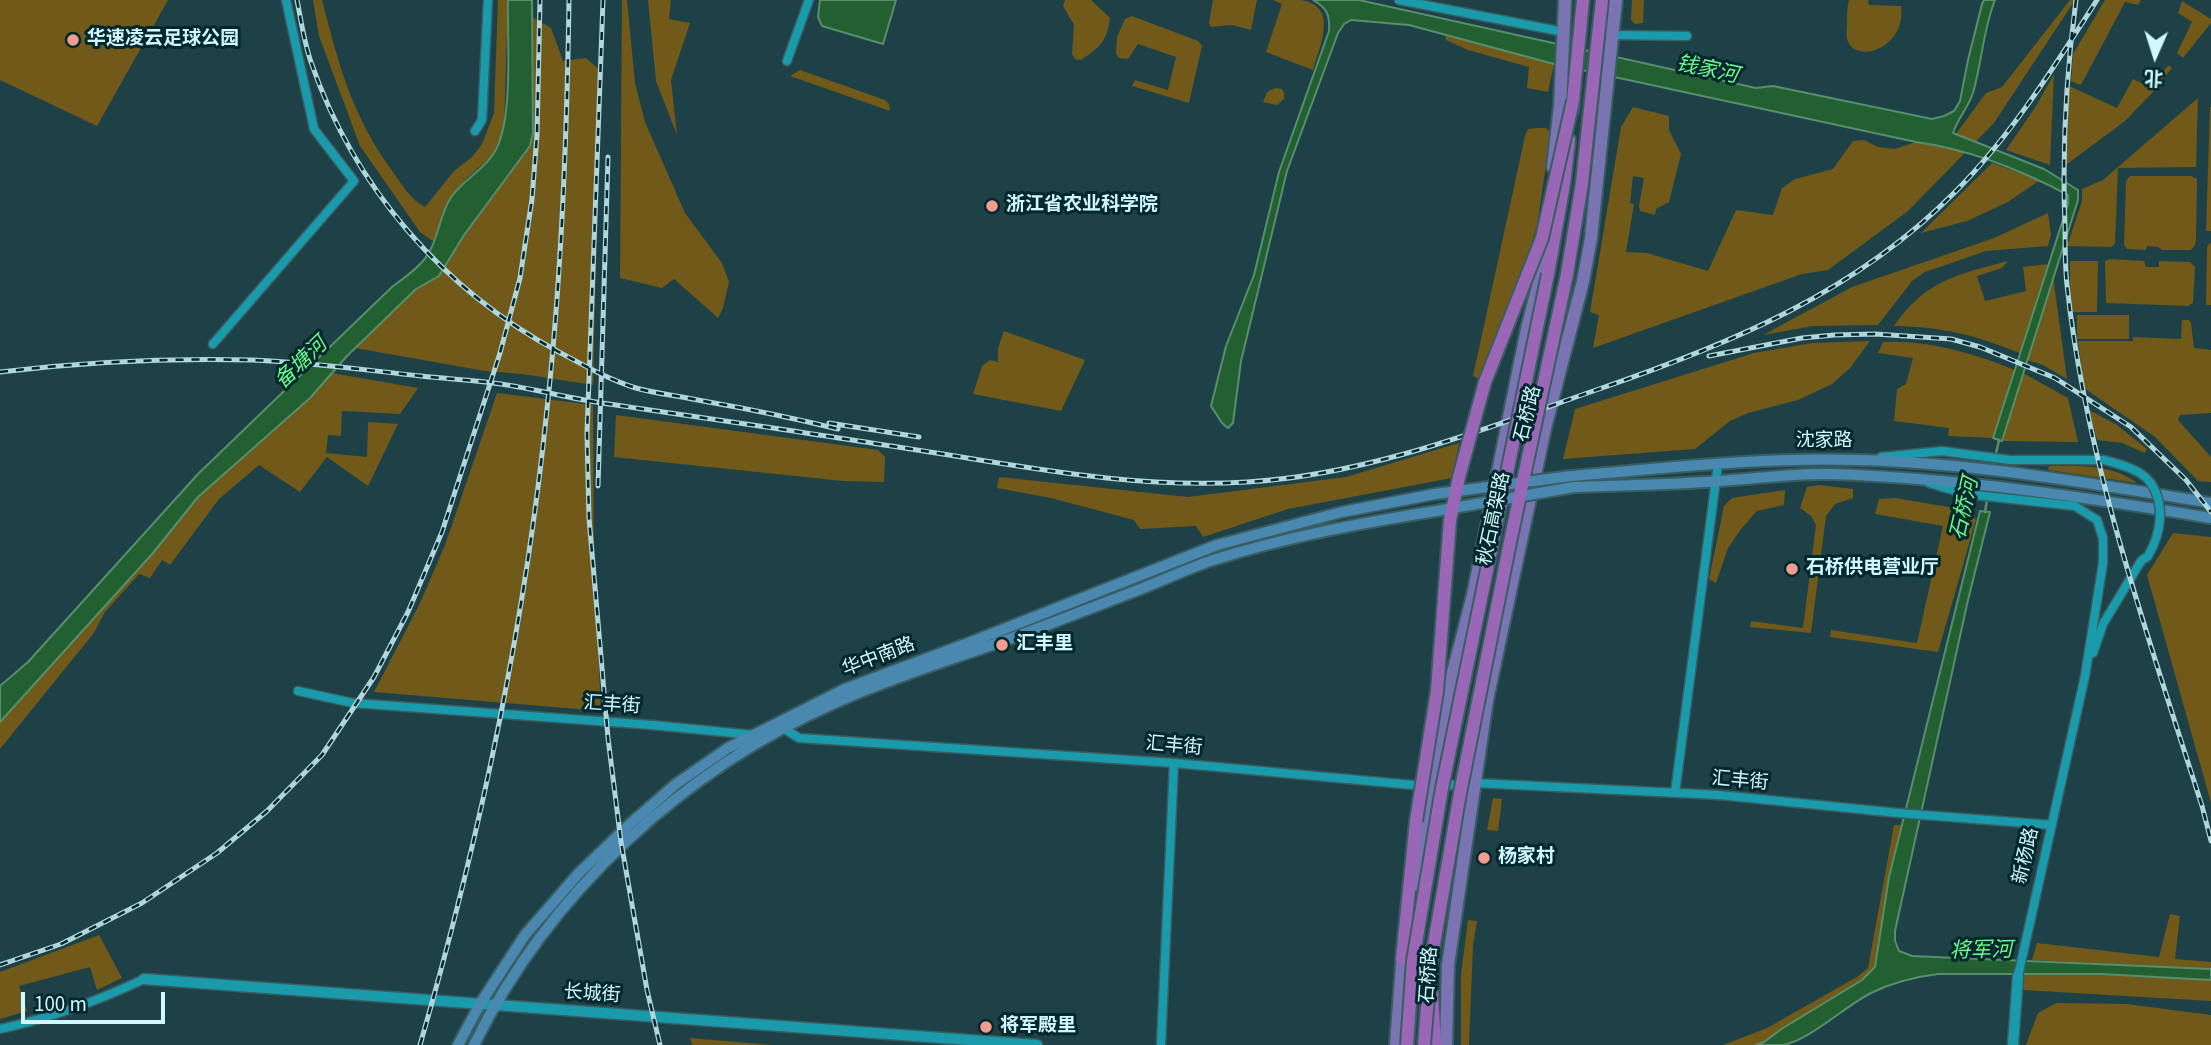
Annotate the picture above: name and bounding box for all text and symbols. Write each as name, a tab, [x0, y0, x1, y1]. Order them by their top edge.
north arrow	[2120, 21, 2190, 91]
place label: 华速凌云足球公园	[87, 29, 239, 51]
marker: 华速凌云足球公园	[65, 32, 81, 48]
water label: 钱家河	[1674, 52, 1740, 90]
text: 北	[2144, 63, 2164, 91]
place label: 浙江省农业科学院	[1006, 195, 1158, 217]
marker: 浙江省农业科学院	[984, 198, 1000, 214]
water label: 备塘河	[271, 333, 333, 395]
street label: 石桥路	[1511, 384, 1547, 444]
street label: 沈家路	[1796, 431, 1852, 453]
street label: 秋石高架路	[1474, 470, 1516, 568]
water label: 石桥河	[1947, 475, 1985, 543]
place label: 石桥供电营业厅	[1806, 558, 1939, 580]
marker: 石桥供电营业厅	[1784, 561, 1800, 577]
street label: 华中南路	[839, 634, 919, 682]
place label: 汇丰里	[1016, 634, 1073, 656]
marker: 汇丰里	[994, 637, 1010, 653]
street label: 汇丰街	[583, 693, 641, 719]
street label: 汇丰街	[1145, 733, 1203, 761]
street label: 汇丰街	[1711, 768, 1769, 796]
street label: 新杨路	[2009, 826, 2045, 886]
place label: 杨家村	[1498, 847, 1555, 869]
marker: 杨家村	[1476, 850, 1492, 866]
water label: 将军河	[1949, 939, 2013, 965]
street label: 石桥路	[1417, 946, 1443, 1004]
scale bar	[24, 978, 168, 1022]
street label: 长城街	[563, 982, 621, 1008]
text: 100 m	[34, 989, 87, 1019]
place label: 将军殿里	[1000, 1016, 1076, 1038]
marker: 将军殿里	[978, 1019, 994, 1035]

